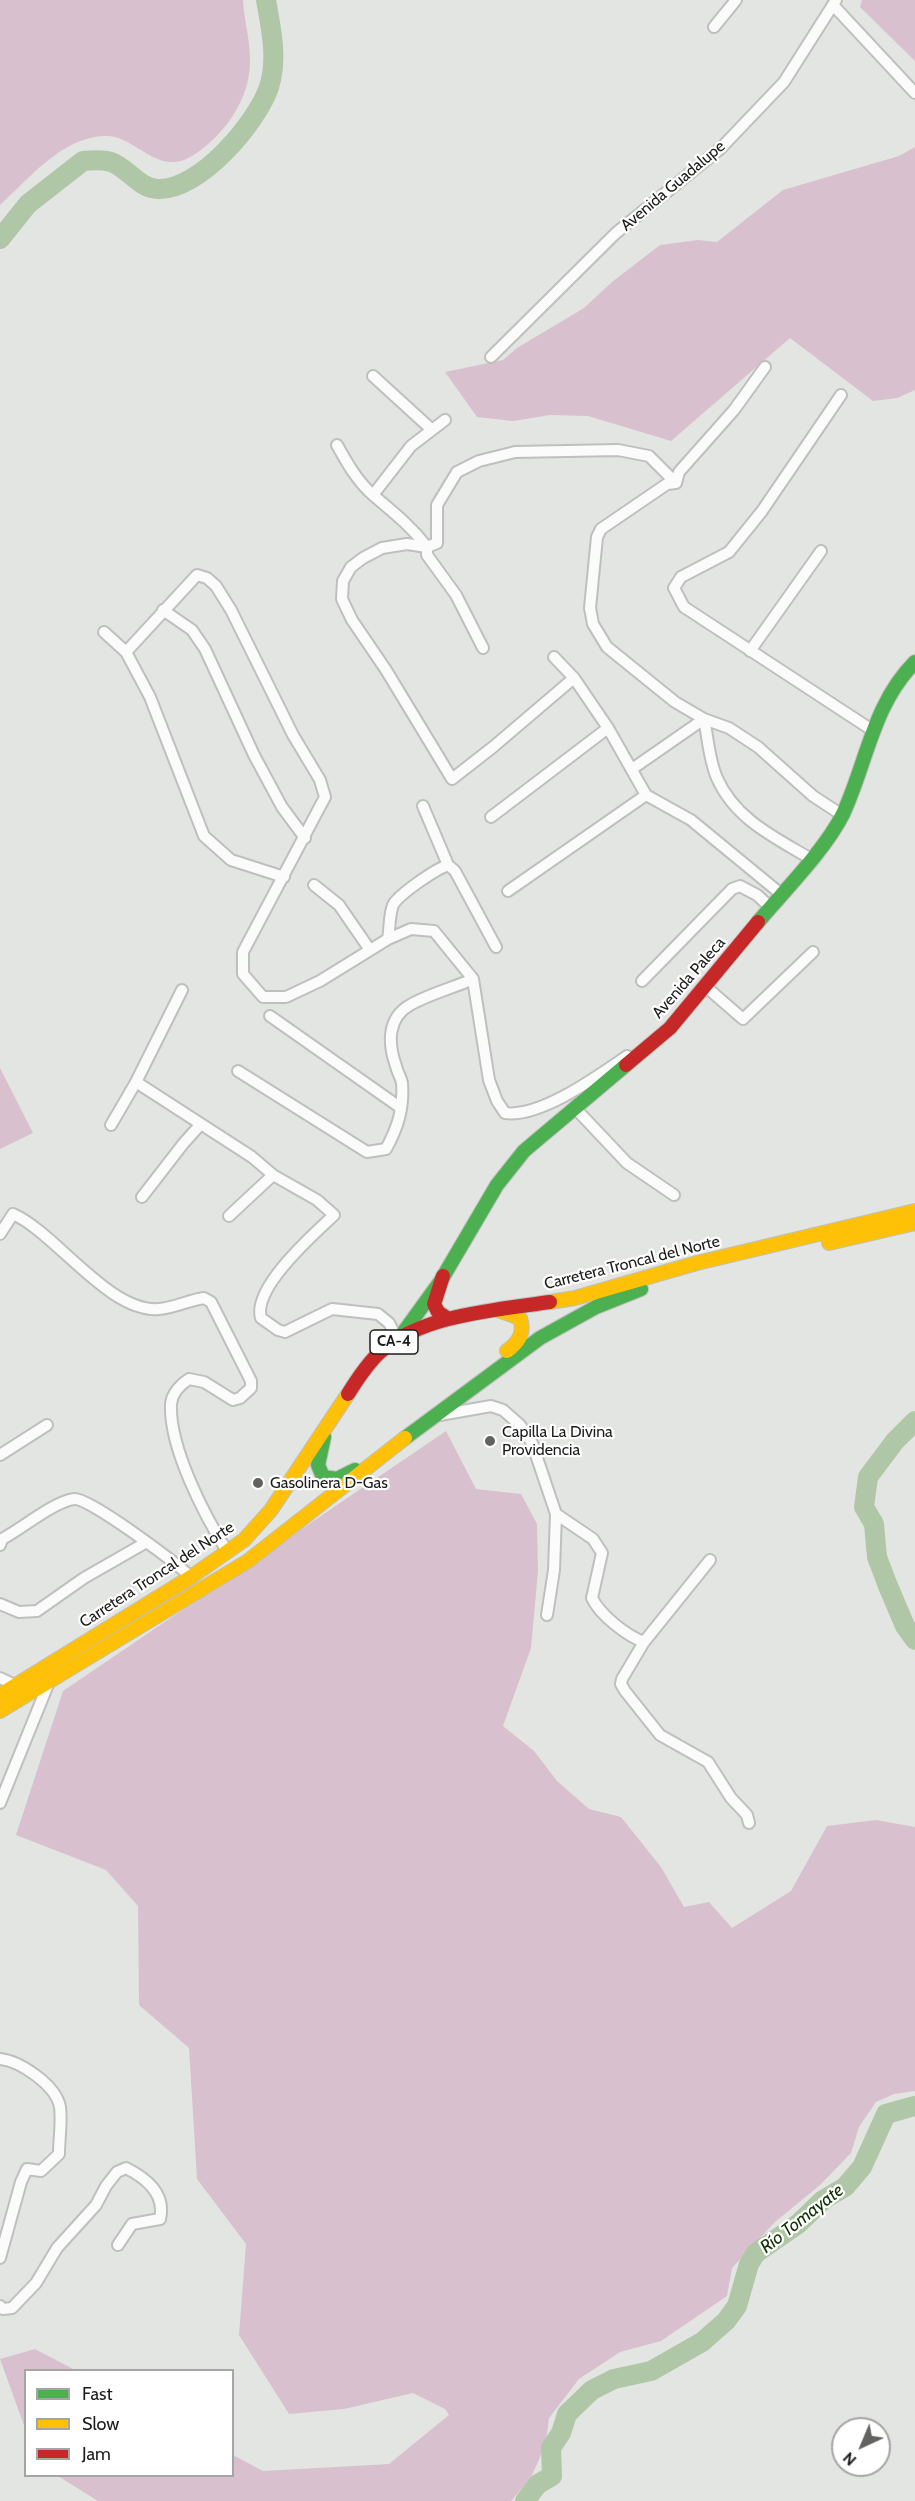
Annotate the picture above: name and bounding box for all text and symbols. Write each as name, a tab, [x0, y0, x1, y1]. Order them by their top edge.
street label: Avenida Guadalupe	[617, 137, 729, 235]
street label: Avenida Paleca	[649, 934, 729, 1022]
street label: Carretera Troncal del Norte	[542, 1232, 722, 1294]
road number: CA-4	[370, 1330, 418, 1354]
place label: Capilla La Divina Providencia	[502, 1422, 613, 1460]
marker: Capilla La Divina Providencia	[483, 1434, 497, 1448]
place label: Gasolinera D-Gas	[270, 1473, 388, 1493]
marker: Gasolinera D-Gas	[251, 1476, 265, 1490]
street label: Carretera Troncal del Norte	[76, 1518, 238, 1632]
water label: Río Tomayate	[756, 2180, 848, 2258]
legend	[24, 2369, 234, 2477]
text: Fast	[82, 2383, 113, 2405]
text: Slow	[82, 2413, 119, 2435]
north arrow	[831, 2417, 891, 2477]
text: Jam	[82, 2443, 111, 2465]
text: N	[839, 2448, 860, 2470]

